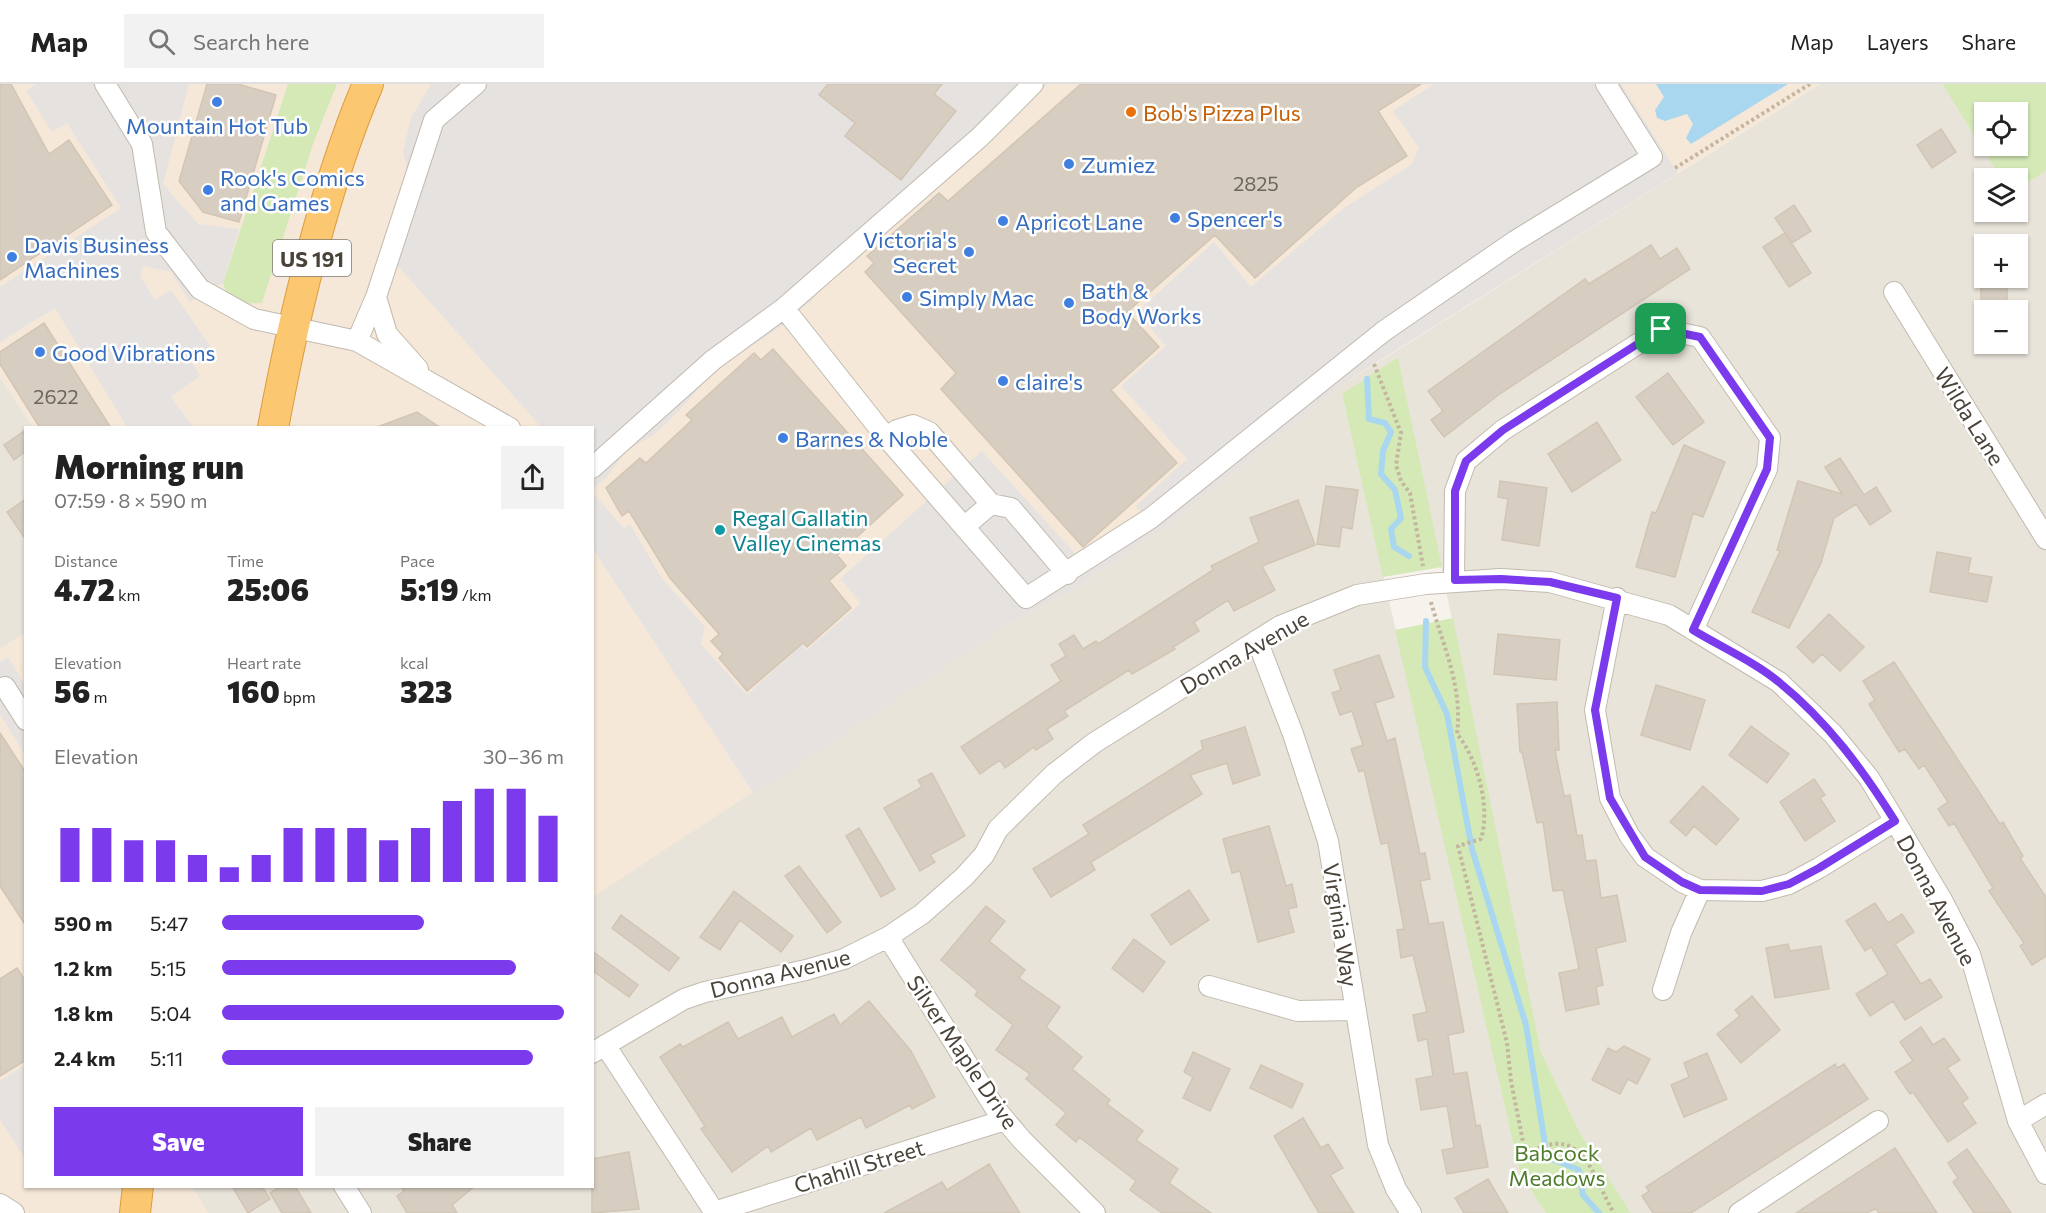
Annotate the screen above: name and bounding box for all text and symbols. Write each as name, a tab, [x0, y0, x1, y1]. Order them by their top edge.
search box	[124, 14, 544, 68]
text: Map	[30, 24, 88, 58]
icon: search	[145, 25, 178, 58]
text: Search here	[193, 28, 309, 55]
text: Map	[1790, 29, 1834, 54]
text: Layers	[1867, 29, 1929, 54]
text: Share	[1962, 29, 2016, 54]
marker: Mountain Hot Tub	[210, 95, 224, 109]
place label: Bob's Pizza Plus	[1143, 99, 1301, 126]
map controls	[1974, 102, 2028, 354]
button: locate	[1974, 102, 2028, 156]
marker: Bob's Pizza Plus	[1124, 105, 1138, 119]
place label: Mountain Hot Tub	[126, 112, 308, 139]
place label: Zumiez	[1081, 151, 1156, 178]
marker: Zumiez	[1062, 157, 1076, 171]
place label: Rook's Comics and Games	[220, 164, 365, 216]
button: layers	[1974, 168, 2028, 222]
house number: 2825	[1233, 171, 1279, 195]
marker: Rook's Comics and Games	[201, 183, 215, 197]
place label: Spencer's	[1187, 205, 1283, 232]
place label: Apricot Lane	[1015, 208, 1143, 235]
marker: Spencer's	[1168, 211, 1182, 225]
marker: Apricot Lane	[996, 214, 1010, 228]
place label: Victoria's Secret	[863, 226, 957, 278]
place label: Davis Business Machines	[24, 231, 169, 283]
button: +	[1974, 234, 2028, 288]
road number: US 191	[273, 240, 351, 276]
marker: Victoria's Secret	[962, 245, 976, 259]
marker: Davis Business Machines	[5, 250, 19, 264]
place label: Bath & Body Works	[1081, 277, 1201, 329]
place label: Simply Mac	[919, 284, 1034, 311]
marker: Simply Mac	[900, 290, 914, 304]
marker: Bath & Body Works	[1062, 296, 1076, 310]
button: −	[1974, 300, 2028, 354]
pin	[1635, 303, 1686, 354]
icon: arrive	[1644, 312, 1677, 345]
place label: Good Vibrations	[52, 339, 216, 366]
marker: Good Vibrations	[33, 345, 47, 359]
street label: Wilda Lane	[1929, 362, 2011, 470]
place label: claire's	[1015, 368, 1083, 395]
marker: claire's	[996, 374, 1010, 388]
house number: 2622	[33, 384, 79, 408]
place label: Barnes & Noble	[795, 425, 948, 452]
marker: Barnes & Noble	[776, 431, 790, 445]
text: Morning run	[54, 445, 244, 486]
button: share	[501, 446, 564, 509]
text: 07:59 · 8 × 590 m	[54, 488, 207, 512]
place label: Regal Gallatin Valley Cinemas	[732, 504, 881, 556]
marker: Regal Gallatin Valley Cinemas	[713, 523, 727, 537]
text: Distance	[54, 551, 118, 570]
text: Time	[227, 551, 264, 570]
text: Pace	[400, 551, 435, 570]
text: 4.72	[54, 570, 115, 607]
text: 25:06	[227, 570, 309, 607]
text: 5:19	[400, 570, 459, 607]
text: km	[115, 585, 141, 604]
text: /km	[459, 585, 492, 604]
street label: Donna Avenue	[1175, 604, 1313, 700]
text: Elevation	[54, 653, 122, 672]
text: Heart rate	[227, 653, 301, 672]
text: kcal	[400, 653, 429, 672]
text: 56	[54, 672, 90, 709]
text: 160	[227, 672, 280, 709]
text: 323	[400, 672, 452, 709]
text: m	[90, 687, 107, 706]
text: bpm	[280, 687, 316, 706]
text: Elevation	[54, 744, 139, 768]
text: 30–36 m	[483, 744, 564, 768]
street label: Donna Avenue	[1891, 830, 1983, 970]
street label: Virginia Way	[1318, 861, 1364, 989]
text: 590 m	[54, 911, 113, 935]
text: 5:47	[150, 911, 188, 935]
street label: Donna Avenue	[707, 943, 853, 1003]
text: 1.2 km	[54, 956, 112, 980]
text: 5:15	[150, 956, 186, 980]
street label: Silver Maple Drive	[902, 970, 1024, 1134]
text: 1.8 km	[54, 1001, 113, 1025]
text: 5:04	[150, 1001, 191, 1025]
text: 2.4 km	[54, 1046, 116, 1070]
text: 5:11	[150, 1046, 183, 1070]
button: Save	[54, 1107, 303, 1176]
button: Share	[315, 1107, 564, 1176]
street label: Chahill Street	[790, 1133, 928, 1199]
park label: Babcock Meadows	[1508, 1139, 1606, 1191]

